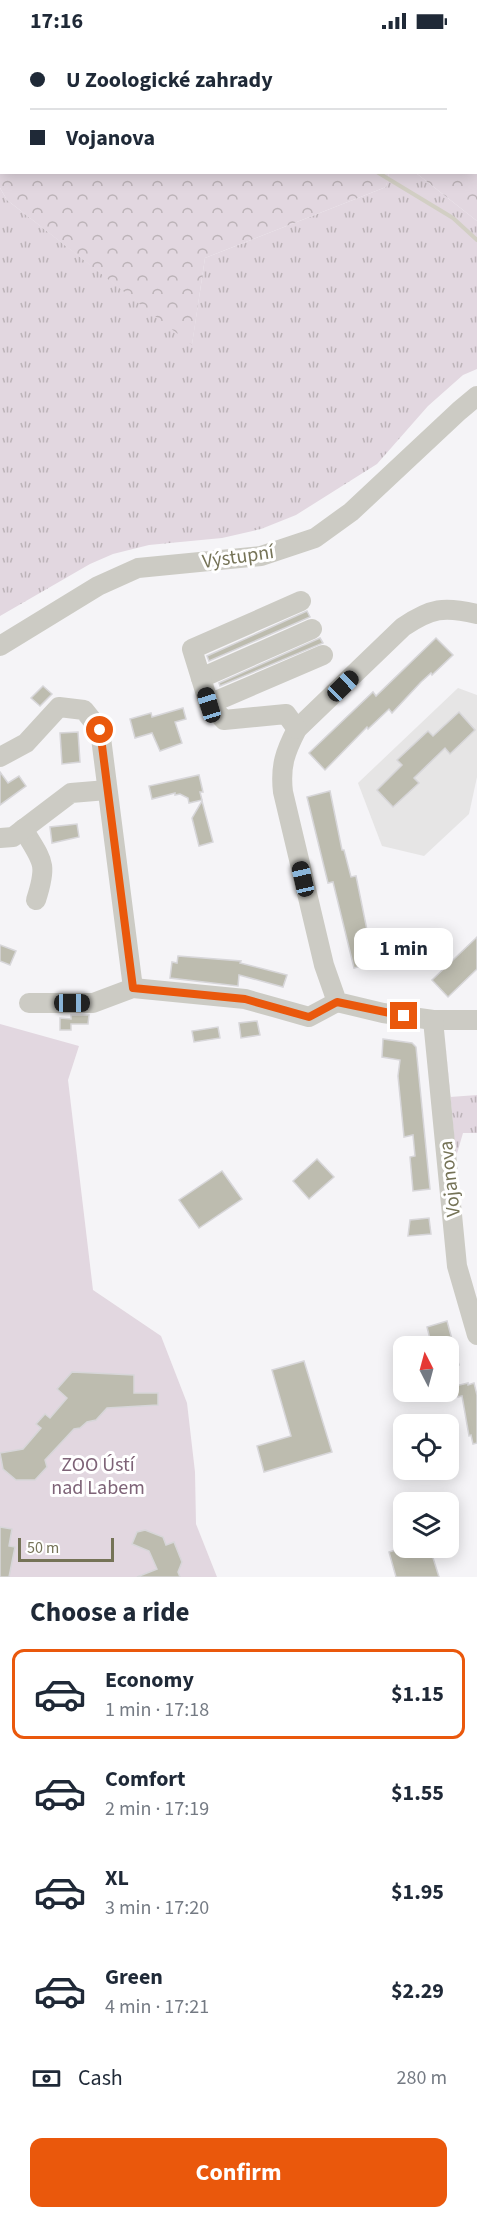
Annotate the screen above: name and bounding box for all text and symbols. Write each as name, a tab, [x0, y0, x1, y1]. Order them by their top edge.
text: 17:16	[30, 5, 83, 37]
text: U Zoologické zahrady	[66, 64, 273, 96]
text: Vojanova	[66, 122, 155, 154]
street label: Výstupní	[201, 538, 277, 576]
car	[324, 667, 362, 705]
car	[195, 685, 223, 725]
route start	[86, 716, 113, 743]
car	[290, 859, 316, 899]
callout: 1 min	[354, 929, 454, 971]
text: 1 min	[379, 935, 428, 963]
car	[54, 994, 90, 1012]
route end	[390, 1002, 417, 1029]
street label: Vojanova	[432, 1139, 468, 1218]
north arrow	[393, 1336, 459, 1402]
map controls	[393, 1336, 459, 1558]
button: locate	[393, 1414, 459, 1480]
park label: ZOO Ústí nad Labem	[51, 1451, 145, 1502]
button: layers	[393, 1492, 459, 1558]
scale bar	[18, 1535, 114, 1562]
text: 50 m	[27, 1537, 59, 1559]
text: Choose a ride	[30, 1593, 190, 1632]
text: Economy	[105, 1664, 194, 1696]
icon: car	[33, 1667, 87, 1721]
text: $1.15	[391, 1678, 444, 1710]
text: 1 min · 17:18	[105, 1696, 209, 1724]
text: Comfort	[105, 1763, 186, 1795]
icon: car	[33, 1766, 87, 1820]
text: $1.55	[391, 1777, 444, 1809]
text: 2 min · 17:19	[105, 1795, 209, 1823]
text: XL	[105, 1862, 129, 1894]
icon: car	[33, 1865, 87, 1919]
text: $1.95	[391, 1876, 444, 1908]
text: 3 min · 17:20	[105, 1894, 209, 1922]
text: Green	[105, 1961, 163, 1993]
icon: car	[33, 1964, 87, 2018]
text: $2.29	[391, 1975, 444, 2007]
text: 4 min · 17:21	[105, 1993, 209, 2021]
icon: cash	[30, 2062, 63, 2095]
text: Cash	[78, 2062, 123, 2094]
text: 280 m	[397, 2064, 447, 2092]
button: Confirm	[30, 2138, 447, 2207]

